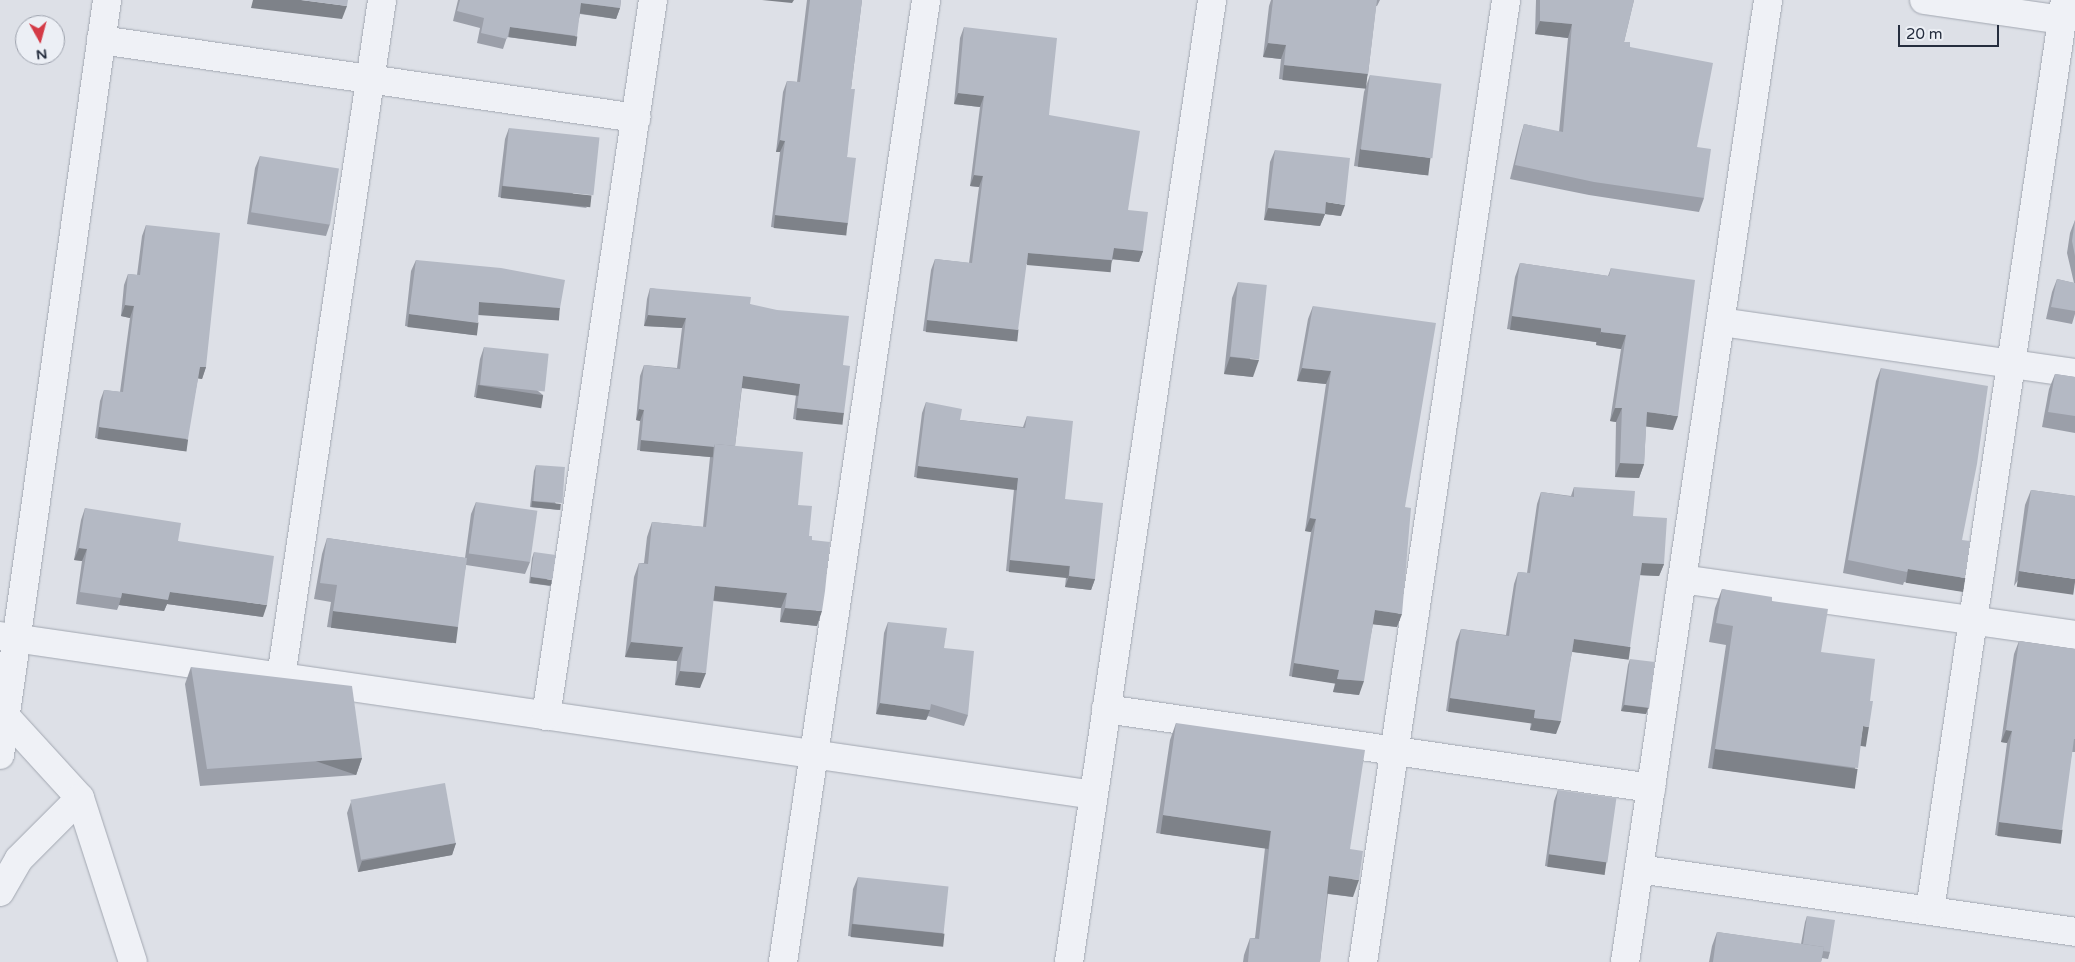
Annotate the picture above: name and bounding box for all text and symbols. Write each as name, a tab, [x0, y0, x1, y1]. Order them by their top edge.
north arrow	[15, 15, 65, 65]
scale bar	[1900, 15, 2001, 47]
text: 20 m	[1906, 25, 1943, 43]
text: N	[35, 45, 48, 64]

